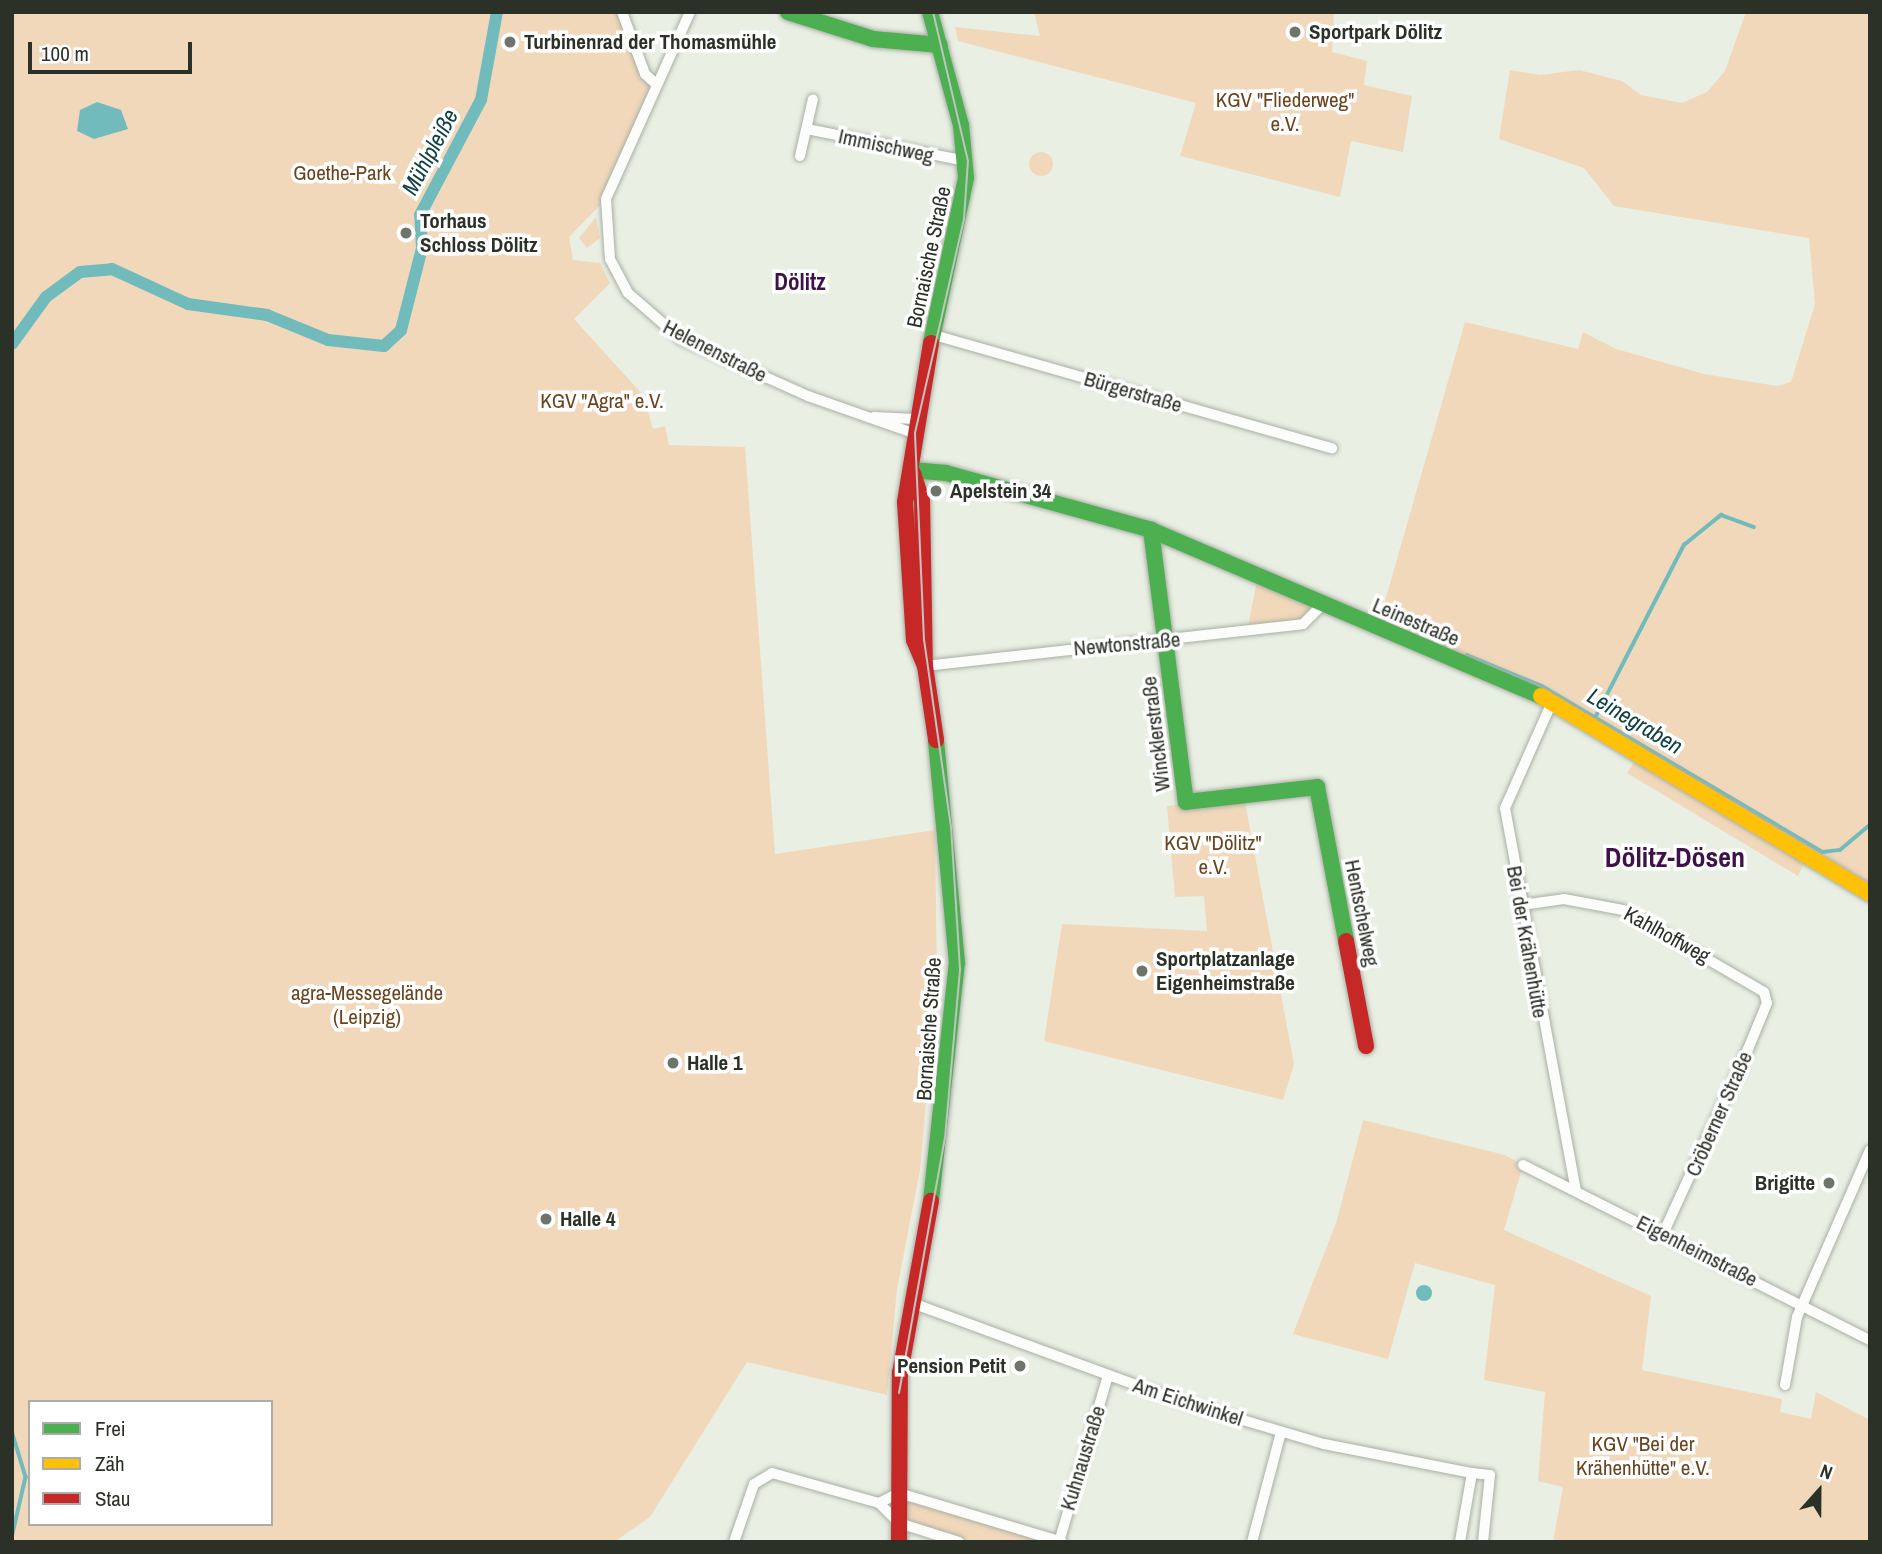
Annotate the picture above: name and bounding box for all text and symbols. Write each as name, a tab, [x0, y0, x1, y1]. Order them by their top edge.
place label: Sportpark Dölitz	[1309, 19, 1442, 45]
marker: Sportpark Dölitz	[1287, 24, 1303, 40]
scale bar	[32, 28, 196, 72]
place label: Turbinenrad der Thomasmühle	[524, 29, 776, 55]
marker: Turbinenrad der Thomasmühle	[502, 34, 518, 50]
text: 100 m	[41, 39, 89, 68]
park label: KGV "Fliederweg" e.V.	[1216, 87, 1354, 137]
water label: Mühlpleiße	[396, 104, 464, 200]
street label: Immischweg	[836, 124, 936, 168]
park label: Goethe-Park	[293, 160, 391, 186]
street label: Bornaische Straße	[902, 184, 956, 330]
place label: Torhaus Schloss Dölitz	[420, 208, 538, 258]
marker: Torhaus Schloss Dölitz	[398, 225, 414, 241]
district label: Dölitz	[774, 268, 826, 296]
street label: Helenenstraße	[659, 314, 771, 388]
street label: Bürgerstraße	[1081, 366, 1185, 418]
park label: KGV "Agra" e.V.	[540, 388, 664, 414]
place label: Apelstein 34	[950, 478, 1051, 504]
marker: Apelstein 34	[928, 483, 944, 499]
street label: Leinestraße	[1369, 592, 1463, 652]
street label: Newtonstraße	[1073, 627, 1181, 661]
street label: Wincklerstraße	[1136, 675, 1176, 793]
water label: Leinegraben	[1582, 682, 1688, 760]
park label: KGV "Dölitz" e.V.	[1164, 830, 1262, 880]
district label: Dölitz-Dösen	[1605, 840, 1745, 874]
street label: Hentschelweg	[1339, 858, 1385, 968]
street label: Bei der Krähenhütte	[1501, 864, 1553, 1020]
street label: Kahlhoffweg	[1620, 901, 1714, 969]
place label: Sportplatzanlage Eigenheimstraße	[1156, 946, 1295, 996]
street label: Bornaische Straße	[911, 957, 947, 1101]
marker: Sportplatzanlage Eigenheimstraße	[1134, 963, 1150, 979]
park label: agra-Messegelände (Leipzig)	[291, 980, 443, 1030]
street label: Cröberner Straße	[1680, 1048, 1758, 1180]
place label: Halle 1	[687, 1050, 743, 1076]
marker: Halle 1	[665, 1055, 681, 1071]
place label: Brigitte	[1755, 1170, 1815, 1196]
marker: Brigitte	[1821, 1175, 1837, 1191]
place label: Halle 4	[560, 1206, 616, 1232]
street label: Eigenheimstraße	[1632, 1210, 1762, 1292]
marker: Halle 4	[538, 1211, 554, 1227]
place label: Pension Petit	[897, 1353, 1006, 1379]
marker: Pension Petit	[1012, 1358, 1028, 1374]
street label: Am Eichwinkel	[1130, 1372, 1246, 1432]
legend	[28, 1400, 273, 1526]
street label: Kuhnaustraße	[1055, 1403, 1111, 1513]
text: Frei	[95, 1414, 126, 1443]
park label: KGV "Bei der Krähenhütte" e.V.	[1576, 1431, 1710, 1481]
text: Zäh	[95, 1449, 125, 1478]
north arrow	[1784, 1456, 1854, 1526]
text: N	[1817, 1457, 1836, 1486]
text: Stau	[95, 1484, 130, 1513]

